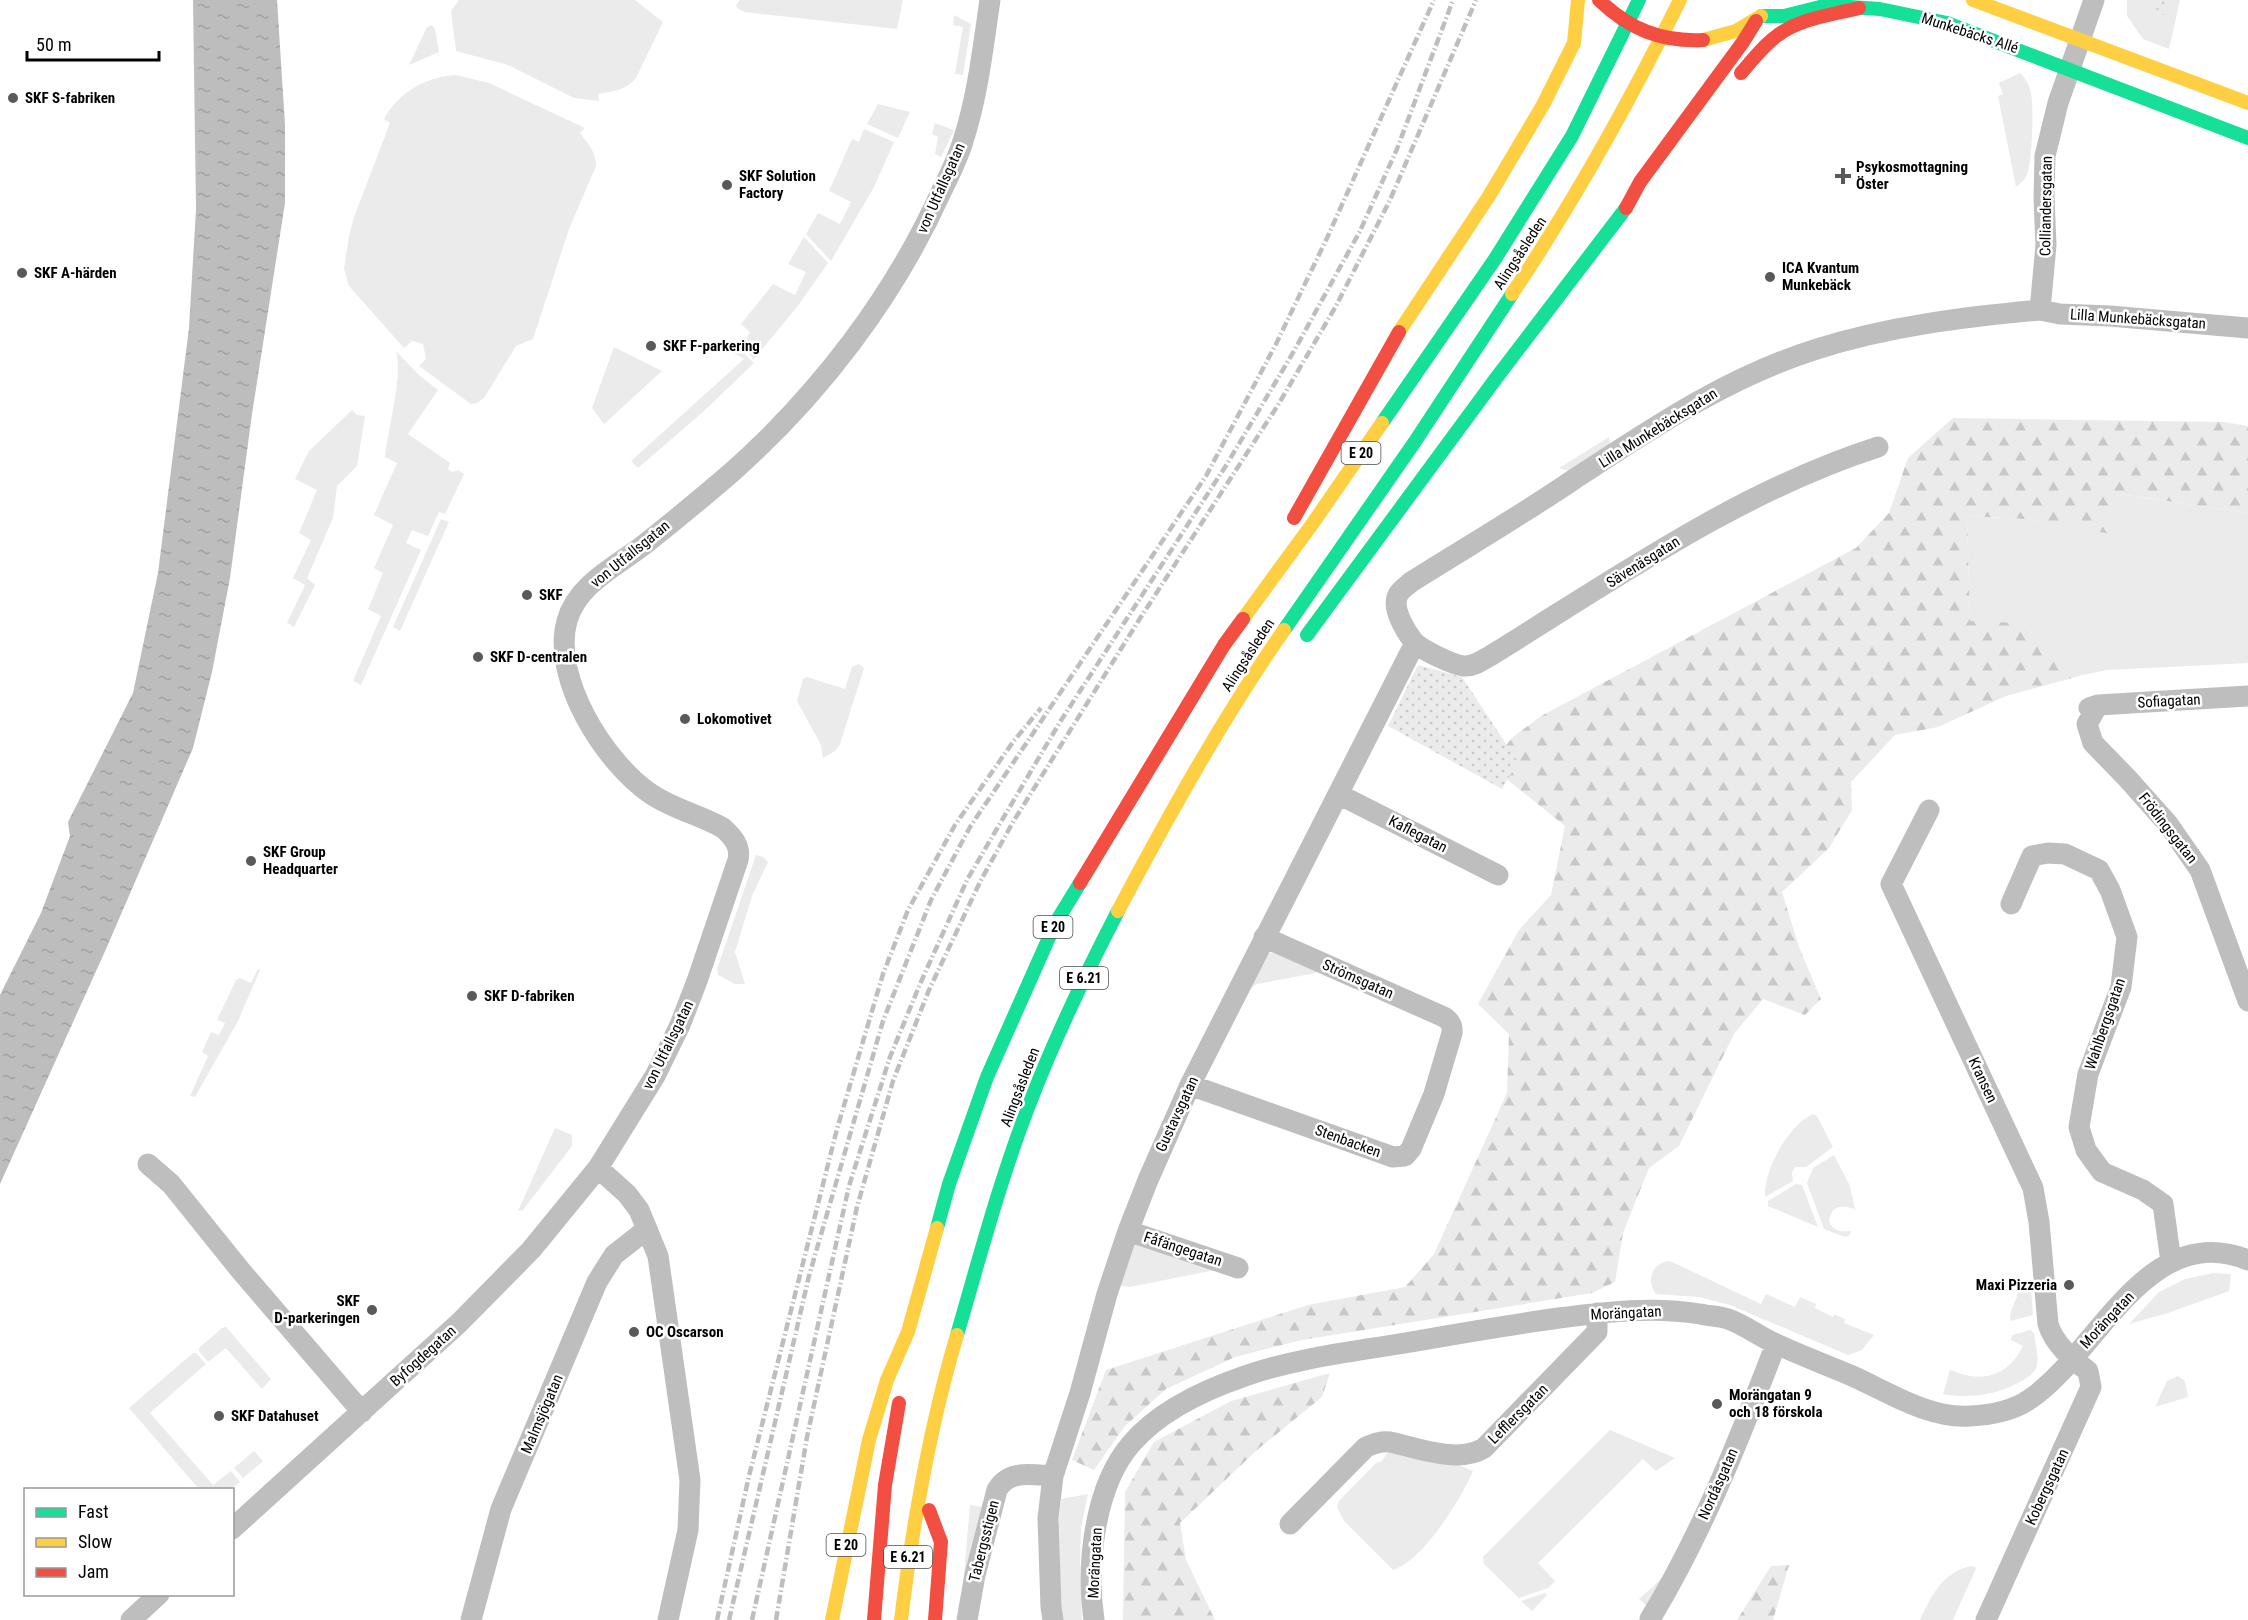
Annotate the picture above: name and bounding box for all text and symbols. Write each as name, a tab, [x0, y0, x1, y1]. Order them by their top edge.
street label: Munkebäcks Allé	[1919, 9, 2021, 57]
scale bar	[27, 24, 159, 62]
text: 50 m	[36, 34, 71, 55]
place label: SKF S-fabriken	[25, 89, 115, 107]
marker: SKF S-fabriken	[6, 91, 20, 105]
street label: von Utfallsgatan	[913, 140, 969, 236]
street label: Colliandersgatan	[2036, 156, 2056, 256]
place label: Psykosmottagning Öster	[1856, 158, 1968, 193]
place label: SKF Solution Factory	[739, 167, 816, 202]
marker: Psykosmottagning Öster	[1834, 167, 1852, 185]
marker: SKF Solution Factory	[720, 178, 734, 192]
street label: Alingsåsleden	[1490, 213, 1550, 293]
place label: ICA Kvantum Munkebäck	[1782, 259, 1859, 294]
place label: SKF A-härden	[34, 264, 117, 282]
marker: SKF A-härden	[15, 266, 29, 280]
marker: ICA Kvantum Munkebäck	[1763, 270, 1777, 284]
street label: Lilla Munkebäcksgatan	[2069, 305, 2207, 333]
place label: SKF F-parkering	[663, 337, 760, 355]
marker: SKF F-parkering	[644, 339, 658, 353]
street label: Lilla Munkebäcksgatan	[1595, 384, 1721, 472]
road number: E 20	[1342, 442, 1380, 464]
street label: von Utfallsgatan	[587, 517, 673, 591]
street label: Sävenäsgatan	[1603, 532, 1683, 592]
place label: SKF	[539, 586, 563, 604]
marker: SKF	[520, 588, 534, 602]
street label: Alingsåsleden	[1218, 615, 1278, 695]
place label: SKF D-centralen	[490, 648, 587, 666]
marker: SKF D-centralen	[471, 650, 485, 664]
street label: Sofiagatan	[2137, 690, 2201, 712]
place label: Lokomotivet	[697, 710, 772, 728]
marker: Lokomotivet	[678, 712, 692, 726]
street label: Frödingsgatan	[2135, 789, 2201, 867]
street label: Kaflegatan	[1386, 812, 1450, 856]
place label: SKF Group Headquarter	[263, 843, 338, 878]
marker: SKF Group Headquarter	[244, 854, 258, 868]
road number: E 20	[1034, 916, 1072, 938]
street label: Strömsgatan	[1320, 955, 1396, 1003]
road number: E 6.21	[1060, 967, 1108, 989]
street label: Wahlbergsgatan	[2081, 976, 2129, 1072]
place label: SKF D-fabriken	[484, 987, 575, 1005]
marker: SKF D-fabriken	[465, 989, 479, 1003]
street label: von Utfallsgatan	[639, 998, 697, 1092]
street label: Alingsåsleden	[997, 1045, 1043, 1129]
street label: Kransen	[1965, 1054, 2001, 1106]
street label: Gustavsgatan	[1152, 1073, 1202, 1155]
street label: Stenbacken	[1313, 1121, 1383, 1161]
street label: Fåfängegatan	[1142, 1228, 1224, 1270]
place label: Maxi Pizzeria	[1976, 1276, 2057, 1294]
marker: Maxi Pizzeria	[2062, 1278, 2076, 1292]
street label: Morängatan	[2076, 1288, 2138, 1352]
place label: SKF D-parkeringen	[274, 1292, 360, 1327]
street label: Morängatan	[1590, 1302, 1662, 1324]
marker: SKF D-parkeringen	[365, 1303, 379, 1317]
street label: Byfogdegatan	[386, 1322, 460, 1390]
place label: OC Oscarson	[646, 1323, 724, 1341]
marker: OC Oscarson	[627, 1325, 641, 1339]
street label: Malmsjögatan	[517, 1372, 567, 1456]
street label: Lefflersgatan	[1484, 1380, 1552, 1448]
place label: Morängatan 9 och 18 förskola	[1729, 1386, 1822, 1421]
marker: Morängatan 9 och 18 förskola	[1710, 1397, 1724, 1411]
place label: SKF Datahuset	[231, 1407, 319, 1425]
marker: SKF Datahuset	[212, 1409, 226, 1423]
street label: Nordåsgatan	[1694, 1446, 1742, 1522]
street label: Kobergsgatan	[2021, 1446, 2073, 1528]
legend	[24, 1488, 234, 1596]
street label: Tabergsstigen	[965, 1498, 1003, 1584]
text: Fast	[78, 1501, 109, 1522]
street label: Morängatan	[1084, 1527, 1106, 1599]
text: Slow	[78, 1531, 113, 1552]
road number: E 20	[826, 1534, 866, 1556]
road number: E 6.21	[884, 1546, 932, 1568]
text: Jam	[78, 1561, 109, 1582]

